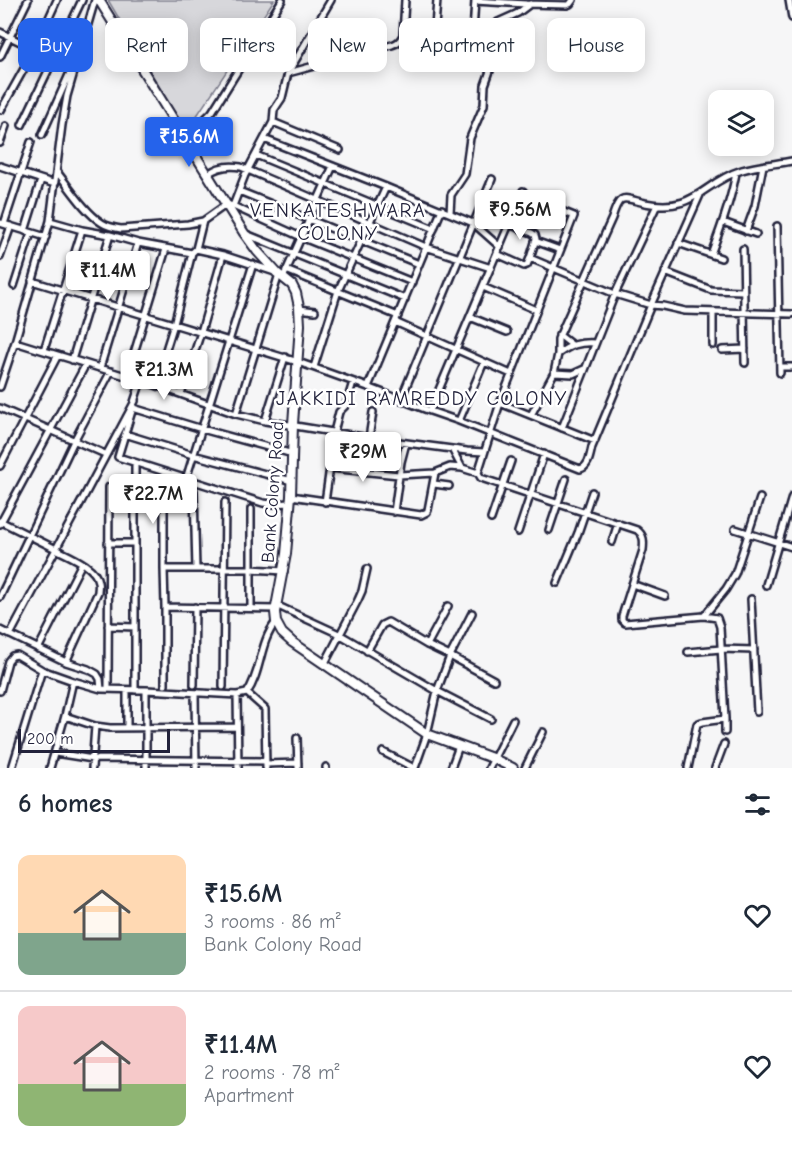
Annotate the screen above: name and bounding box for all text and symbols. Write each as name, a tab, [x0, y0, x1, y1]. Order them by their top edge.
chip: Buy	[18, 18, 93, 72]
chip: Rent	[105, 18, 188, 72]
chip: Filters	[200, 18, 296, 72]
chip: New	[308, 18, 387, 72]
chip: Apartment	[399, 18, 535, 72]
chip: House	[547, 18, 645, 72]
map controls	[708, 90, 774, 156]
button: layers	[708, 90, 774, 156]
pin: ₹15.6M	[140, 117, 238, 168]
text: ₹15.6M	[159, 125, 219, 148]
pin: ₹9.56M	[471, 190, 569, 241]
text: ₹9.56M	[489, 198, 551, 221]
district label: VENKATESHWARA COLONY	[250, 199, 426, 245]
pin: ₹11.4M	[59, 251, 157, 302]
text: ₹11.4M	[80, 259, 136, 282]
pin: ₹21.3M	[115, 350, 213, 401]
text: ₹21.3M	[135, 358, 193, 381]
district label: JAKKIDI RAMREDDY COLONY	[276, 387, 568, 410]
street label: Bank Colony Road	[258, 420, 288, 564]
pin: ₹29M	[327, 432, 399, 483]
text: ₹29M	[339, 440, 387, 463]
pin: ₹22.7M	[104, 474, 202, 525]
text: ₹22.7M	[123, 482, 183, 505]
scale bar	[18, 726, 170, 754]
text: 200 m	[27, 730, 73, 748]
icon: filters	[741, 788, 774, 821]
text: 6 homes	[18, 789, 113, 819]
icon: home	[66, 879, 138, 951]
text: ₹15.6M	[204, 879, 282, 909]
icon: heart	[741, 899, 774, 932]
text: 3 rooms · 86 m²	[204, 910, 341, 933]
text: Bank Colony Road	[204, 933, 362, 956]
icon: home	[66, 1030, 138, 1102]
text: ₹11.4M	[204, 1030, 277, 1060]
icon: heart	[741, 1050, 774, 1083]
text: 2 rooms · 78 m²	[204, 1061, 340, 1084]
text: Apartment	[204, 1084, 294, 1107]

